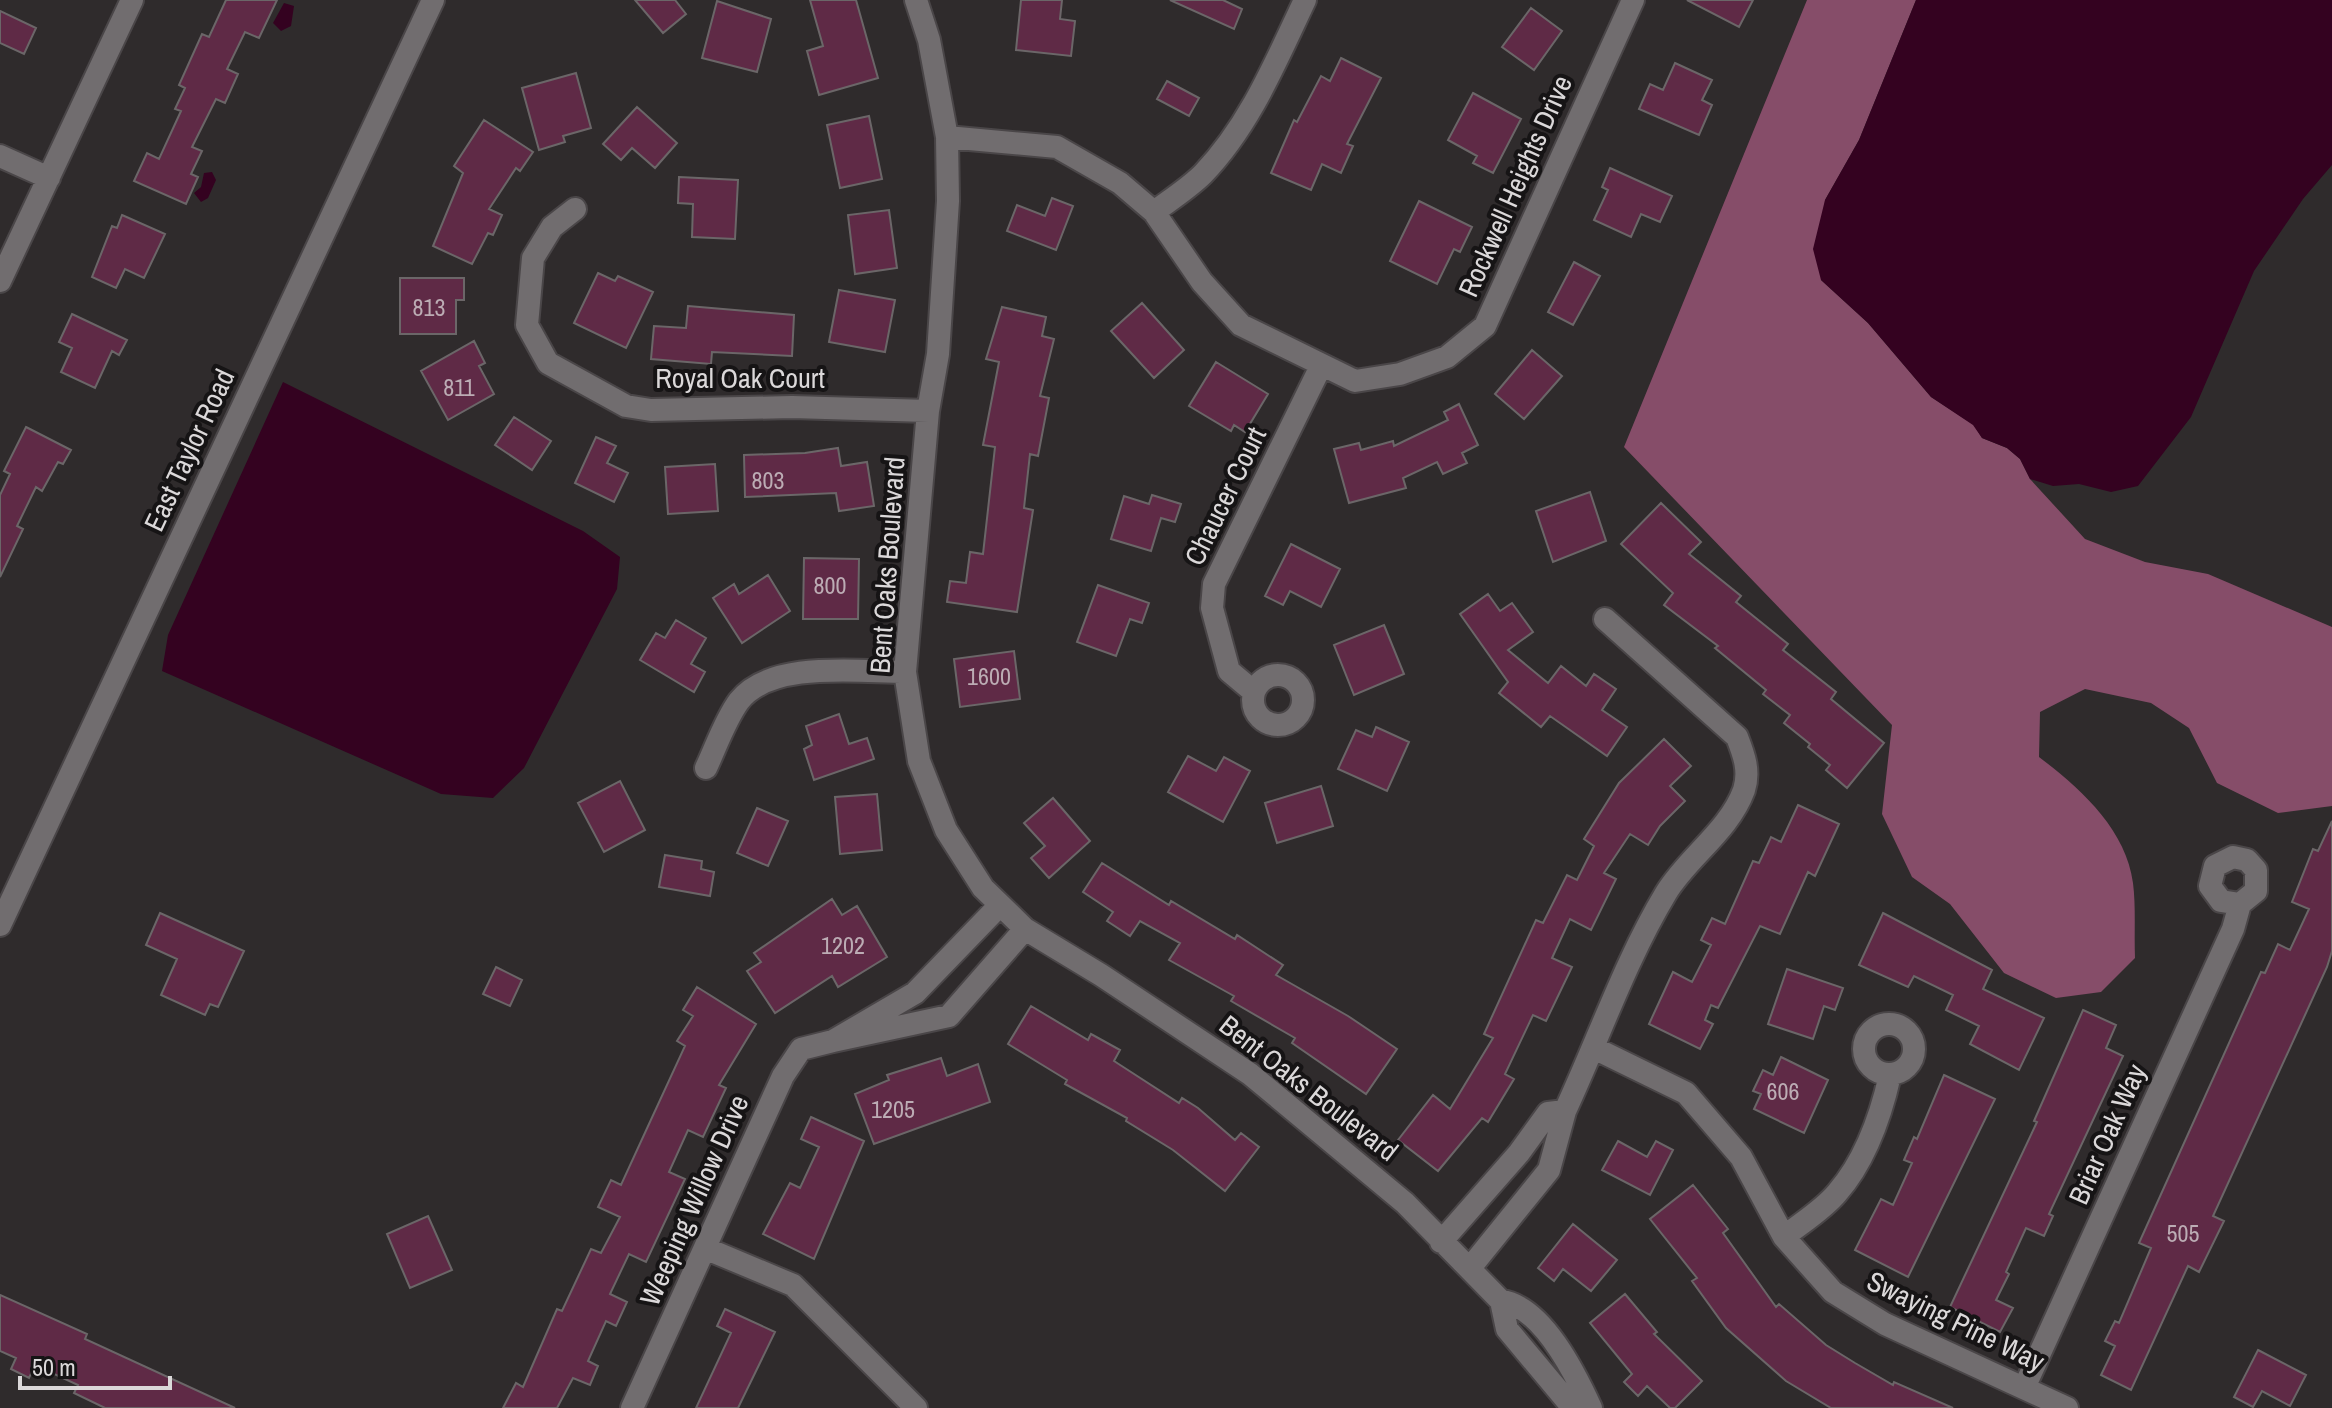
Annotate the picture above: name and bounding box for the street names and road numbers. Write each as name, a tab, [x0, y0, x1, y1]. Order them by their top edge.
street label: Rockwell Heights Drive	[1449, 69, 1581, 303]
street label: Royal Oak Court	[655, 359, 825, 397]
street label: East Taylor Road	[135, 363, 243, 537]
street label: Chaucer Court	[1175, 421, 1275, 571]
street label: Bent Oaks Boulevard	[860, 455, 914, 675]
street label: Bent Oaks Boulevard	[1212, 1006, 1406, 1170]
street label: Briar Oak Way	[2059, 1057, 2155, 1210]
street label: Weeping Willow Drive	[631, 1089, 757, 1311]
street label: Swaying Pine Way	[1861, 1262, 2052, 1381]

